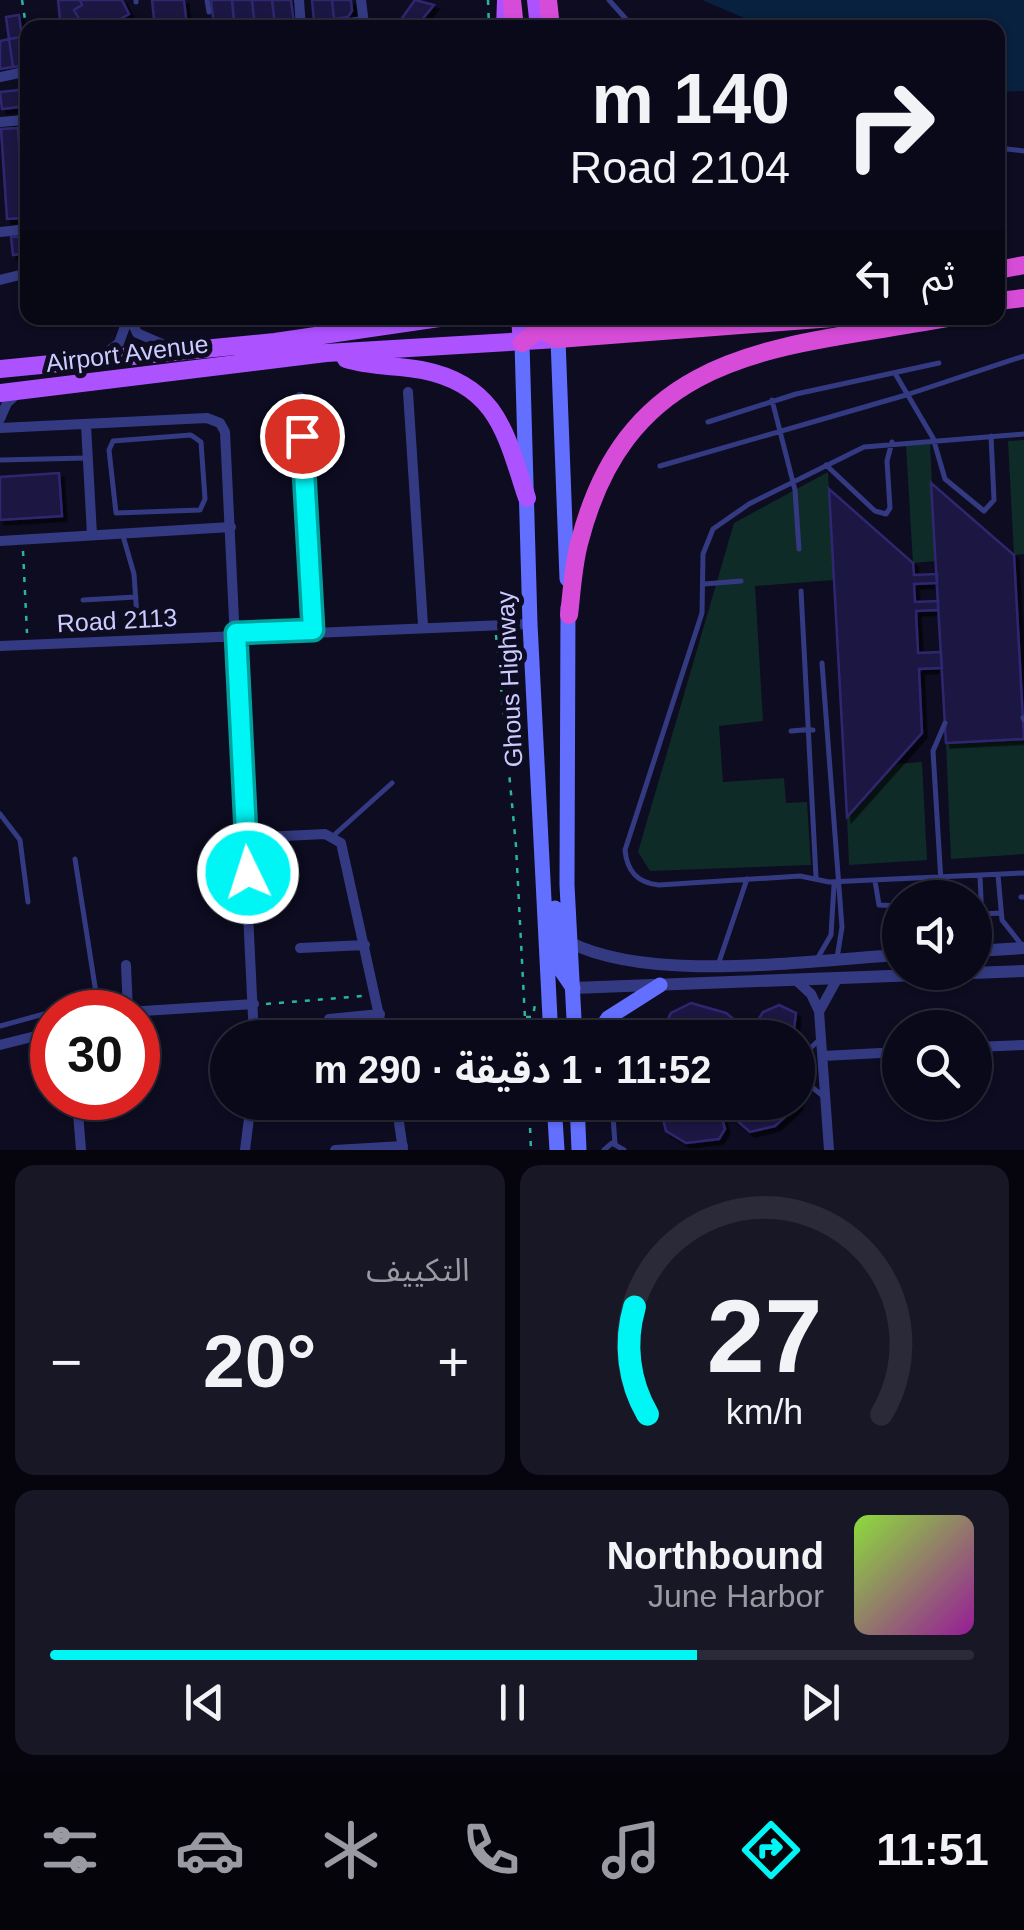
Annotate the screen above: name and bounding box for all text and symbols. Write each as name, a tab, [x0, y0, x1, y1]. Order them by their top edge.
text: 140 m	[592, 60, 790, 138]
icon: right	[825, 60, 955, 190]
text: Road 2104	[570, 142, 790, 193]
icon: left	[847, 250, 902, 305]
text: ثم	[922, 256, 955, 298]
street label: Airport Avenue	[44, 329, 210, 377]
pin	[260, 394, 345, 479]
icon: arrive	[275, 409, 330, 464]
street label: Ghous Highway	[490, 590, 528, 768]
street label: Road 2113	[56, 603, 178, 637]
position arrow	[196, 821, 300, 925]
map controls	[882, 880, 992, 1120]
button: sound	[882, 880, 992, 990]
speed limit sign: 30	[30, 990, 160, 1120]
button: search	[882, 1010, 992, 1120]
text: 11:52 · 1 دقيقة · 290 m	[314, 1049, 711, 1091]
text: التكييف	[366, 1252, 470, 1288]
text: 27	[706, 1278, 822, 1394]
text: 20°	[203, 1319, 316, 1403]
text: −	[50, 1331, 82, 1393]
text: +	[437, 1331, 469, 1393]
text: km/h	[726, 1392, 803, 1432]
text: Northbound	[607, 1535, 824, 1577]
text: June Harbor	[648, 1578, 824, 1614]
icon: previous	[177, 1675, 232, 1730]
icon: pause	[485, 1675, 540, 1730]
icon: next	[793, 1675, 848, 1730]
icon: filters	[35, 1815, 105, 1885]
icon: car	[175, 1815, 245, 1885]
icon: climate	[316, 1815, 386, 1885]
icon: phone	[456, 1815, 526, 1885]
icon: music	[596, 1815, 666, 1885]
icon: directions	[736, 1815, 806, 1885]
text: 11:51	[876, 1824, 989, 1875]

